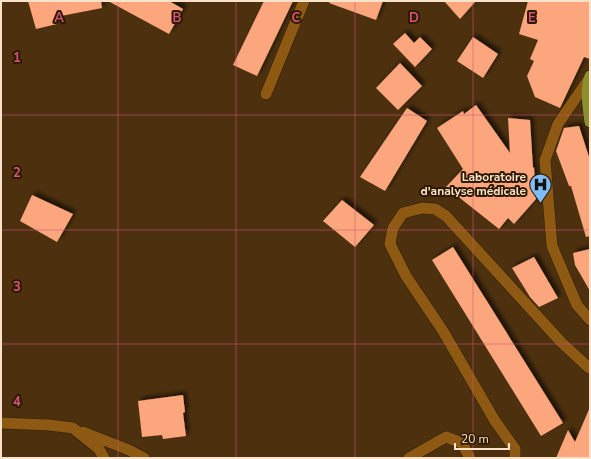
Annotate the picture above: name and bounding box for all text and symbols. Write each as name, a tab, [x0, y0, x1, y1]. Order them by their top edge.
text: A	[54, 9, 64, 27]
text: B	[173, 9, 182, 27]
text: C	[292, 9, 301, 27]
text: D	[409, 9, 419, 27]
text: E	[528, 9, 536, 27]
text: 1	[13, 49, 21, 67]
text: 2	[13, 164, 21, 182]
place label: Laboratoire d'analyse médicale	[421, 169, 526, 199]
hospital icon: Laboratoire d'analyse médicale	[528, 171, 554, 204]
text: 3	[13, 278, 21, 296]
text: 4	[13, 393, 21, 411]
scale bar	[455, 425, 509, 451]
text: 20 m	[461, 431, 489, 447]

